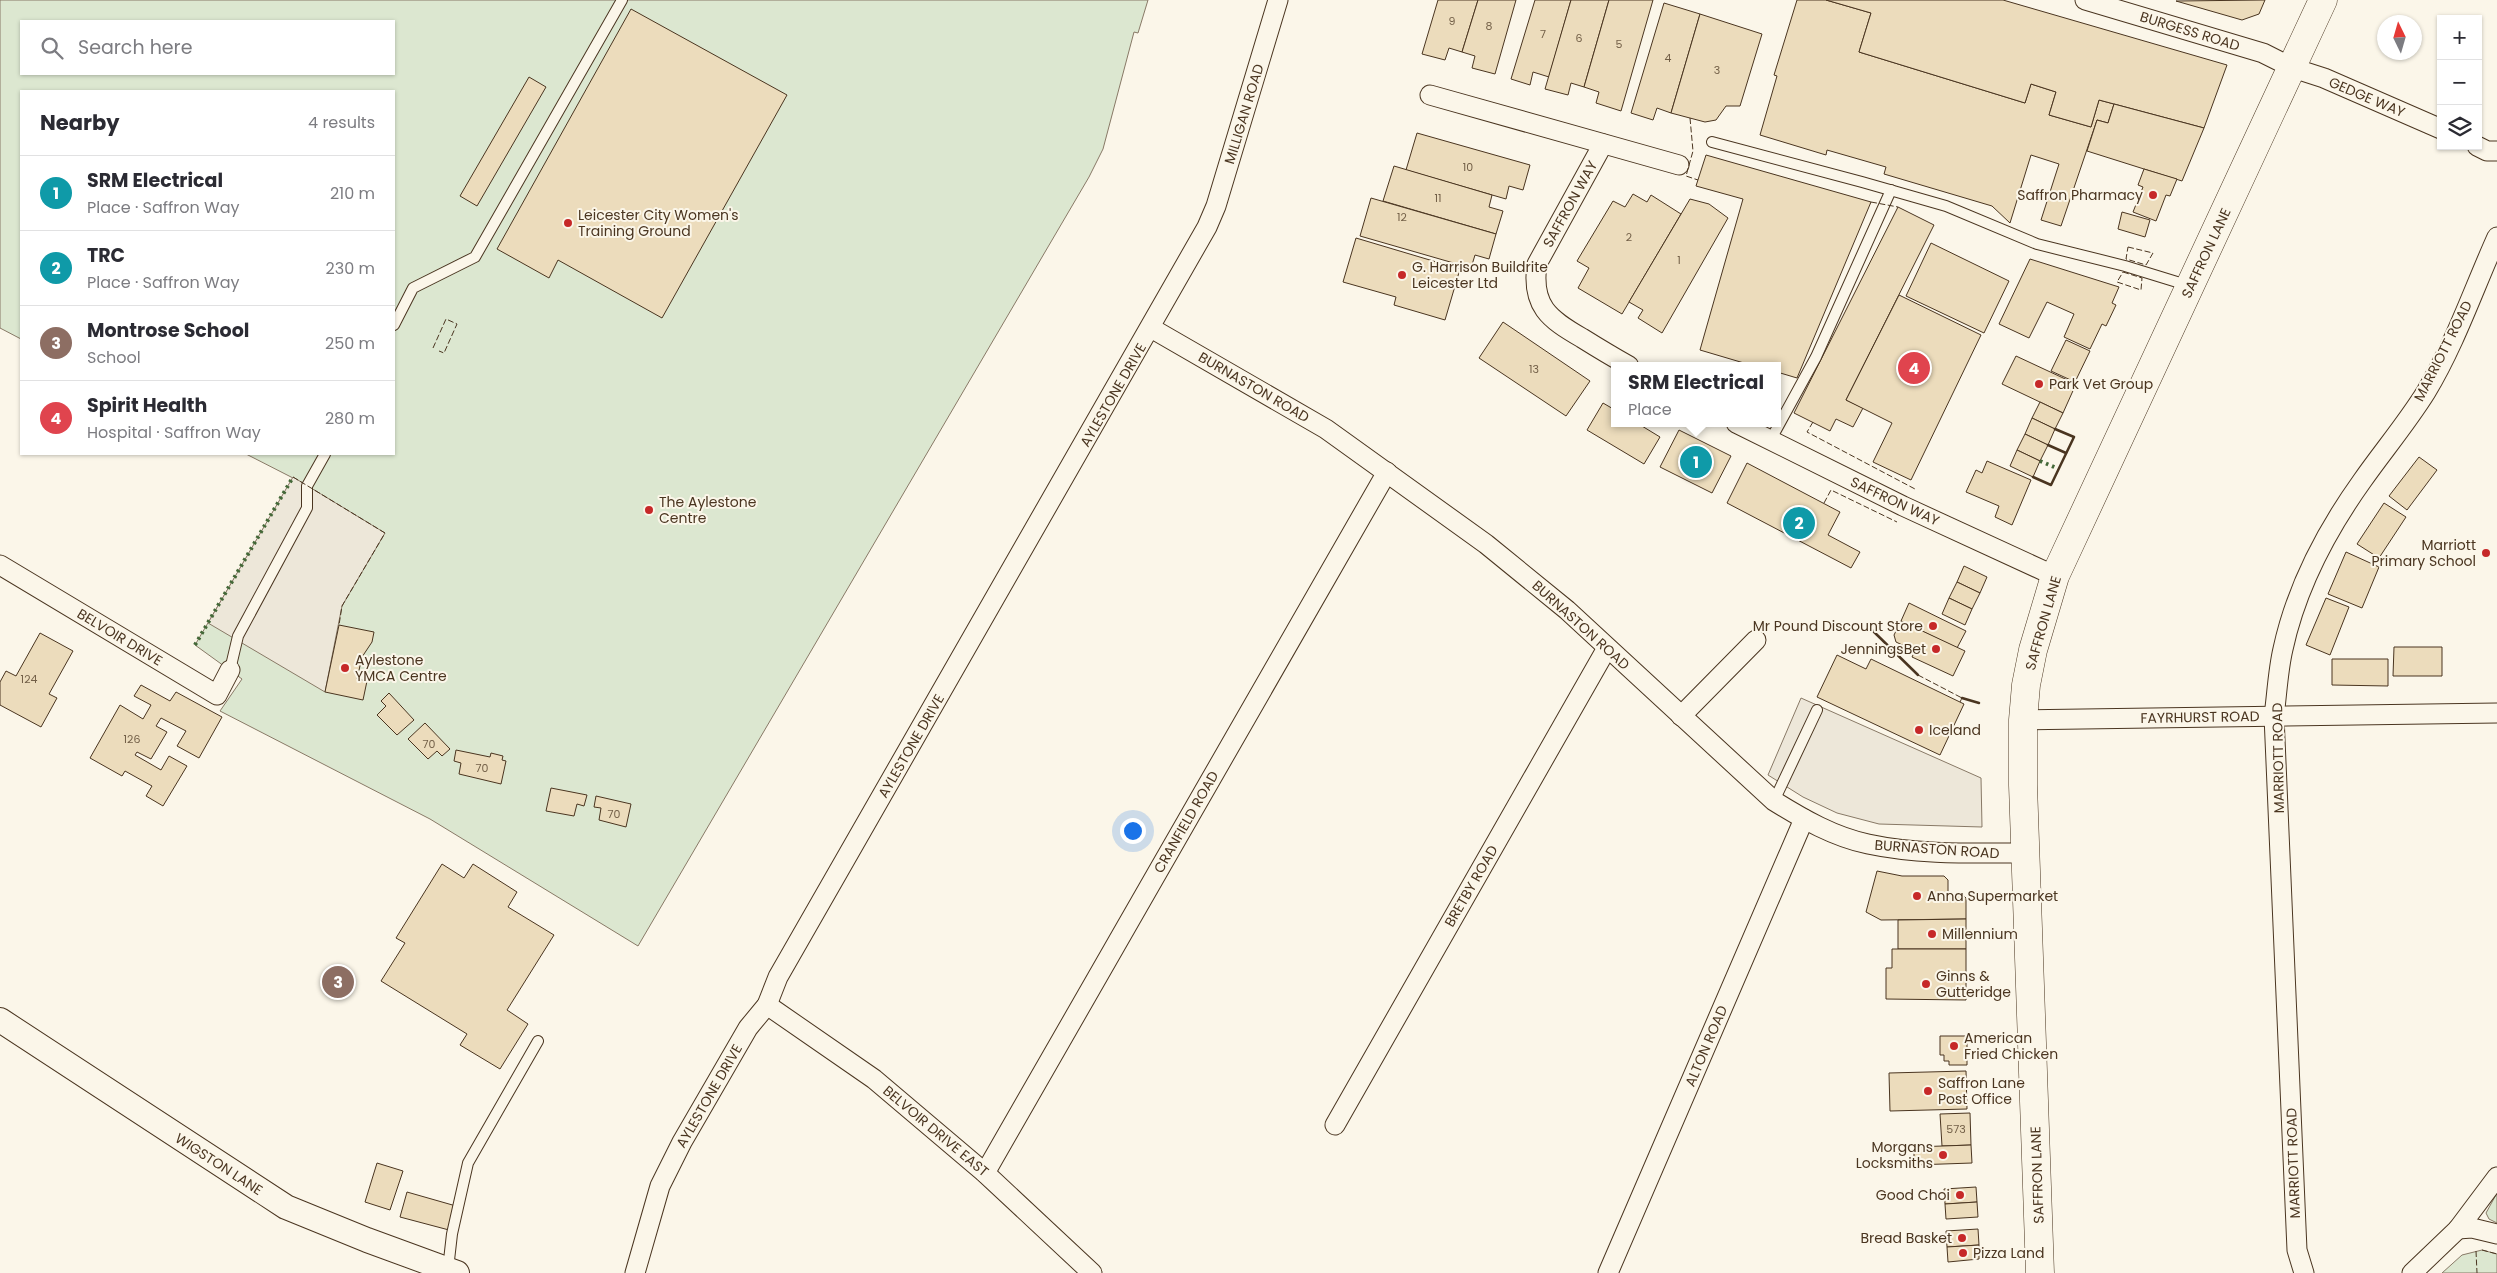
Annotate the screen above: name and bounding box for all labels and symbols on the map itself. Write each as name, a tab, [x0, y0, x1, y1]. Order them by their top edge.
street label: BURGESS ROAD	[2138, 6, 2243, 56]
house number: 9	[1449, 13, 1456, 29]
north arrow	[2377, 15, 2422, 60]
house number: 8	[1486, 18, 1493, 34]
house number: 7	[1540, 26, 1546, 42]
house number: 6	[1576, 30, 1583, 46]
house number: 5	[1616, 36, 1623, 52]
house number: 4	[1665, 50, 1672, 66]
street label: MILLIGAN ROAD	[1219, 61, 1269, 167]
house number: 3	[1714, 62, 1720, 78]
street label: GEDGE WAY	[2326, 72, 2408, 122]
street label: SAFFRON WAY	[1538, 157, 1602, 251]
house number: 10	[1463, 159, 1473, 175]
place label: Saffron Pharmacy	[2017, 185, 2143, 205]
marker: Saffron Pharmacy	[2147, 189, 2159, 201]
house number: 11	[1434, 190, 1442, 206]
place label: Leicester City Women's Training Ground	[578, 205, 739, 241]
street label: SAFFRON LANE	[2176, 205, 2236, 301]
house number: 12	[1397, 209, 1407, 225]
marker: Leicester City Women's Training Ground	[562, 217, 574, 229]
house number: 2	[1626, 229, 1632, 245]
house number: 1	[1677, 252, 1681, 268]
place label: G. Harrison Buildrite Leicester Ltd	[1412, 257, 1548, 293]
marker: G. Harrison Buildrite Leicester Ltd	[1396, 269, 1408, 281]
street label: MARRIOTT ROAD	[2409, 297, 2477, 405]
street label: AYLESTONE DRIVE	[1075, 339, 1151, 451]
street label: BURNASTON ROAD	[1195, 347, 1313, 427]
pin: 4	[1898, 349, 1930, 387]
house number: 13	[1529, 361, 1539, 377]
place label: Park Vet Group	[2049, 374, 2153, 394]
marker: Park Vet Group	[2033, 378, 2045, 390]
pin: 1	[1680, 443, 1712, 481]
street label: SAFFRON WAY	[1847, 472, 1943, 530]
place label: The Aylestone Centre	[659, 492, 757, 528]
marker: The Aylestone Centre	[643, 504, 655, 516]
pin: 2	[1783, 504, 1815, 542]
place label: Marriott Primary School	[2371, 535, 2476, 571]
marker: Marriott Primary School	[2480, 547, 2492, 559]
street label: SAFFRON LANE	[2020, 573, 2066, 673]
street label: BURNASTON ROAD	[1528, 576, 1634, 674]
street label: BELVOIR DRIVE	[73, 604, 167, 670]
place label: Mr Pound Discount Store	[1753, 616, 1923, 636]
marker: Mr Pound Discount Store	[1927, 620, 1939, 632]
place label: JenningsBet	[1840, 639, 1926, 659]
marker: JenningsBet	[1930, 643, 1942, 655]
place label: Aylestone YMCA Centre	[355, 650, 447, 686]
marker: Aylestone YMCA Centre	[339, 662, 351, 674]
house number: 124	[21, 671, 37, 687]
street label: AYLESTONE DRIVE	[873, 690, 949, 802]
street label: MARRIOTT ROAD	[2267, 702, 2289, 814]
street label: FAYRHURST ROAD	[2140, 706, 2260, 728]
place label: Iceland	[1929, 720, 1981, 740]
marker: Iceland	[1913, 724, 1925, 736]
house number: 126	[124, 731, 140, 747]
house number: 70	[423, 736, 436, 752]
house number: 70	[476, 760, 489, 776]
street label: CRANFIELD ROAD	[1149, 767, 1223, 877]
house number: 70	[608, 806, 621, 822]
your location	[1120, 818, 1146, 844]
street label: BURNASTON ROAD	[1874, 835, 2000, 863]
street label: BRETBY ROAD	[1440, 841, 1503, 930]
place label: Anna Supermarket	[1927, 886, 2058, 906]
marker: Anna Supermarket	[1911, 890, 1923, 902]
place label: Millennium	[1942, 924, 2018, 944]
marker: Millennium	[1926, 928, 1938, 940]
pin: 3	[322, 963, 354, 1001]
place label: Ginns & Gutteridge	[1936, 966, 2011, 1002]
marker: Ginns & Gutteridge	[1920, 978, 1932, 990]
street label: ALTON ROAD	[1680, 1002, 1732, 1090]
place label: American Fried Chicken	[1964, 1028, 2058, 1064]
street label: AYLESTONE DRIVE	[671, 1040, 747, 1152]
marker: American Fried Chicken	[1948, 1040, 1960, 1052]
place label: Saffron Lane Post Office	[1938, 1073, 2025, 1109]
street label: BELVOIR DRIVE EAST	[879, 1081, 994, 1182]
marker: Saffron Lane Post Office	[1922, 1085, 1934, 1097]
street label: MARRIOTT ROAD	[2281, 1107, 2305, 1219]
house number: 573	[1946, 1121, 1966, 1137]
street label: SAFFRON LANE	[2025, 1126, 2049, 1224]
street label: WIGSTON LANE	[171, 1128, 267, 1200]
place label: Morgans Locksmiths	[1856, 1137, 1933, 1173]
marker: Morgans Locksmiths	[1937, 1149, 1949, 1161]
place label: Good Choi	[1876, 1185, 1950, 1205]
marker: Good Choi	[1954, 1189, 1966, 1201]
place label: Bread Basket	[1861, 1228, 1952, 1248]
marker: Bread Basket	[1956, 1232, 1968, 1244]
place label: Pizza Land	[1973, 1243, 2044, 1263]
marker: Pizza Land	[1957, 1247, 1969, 1259]

